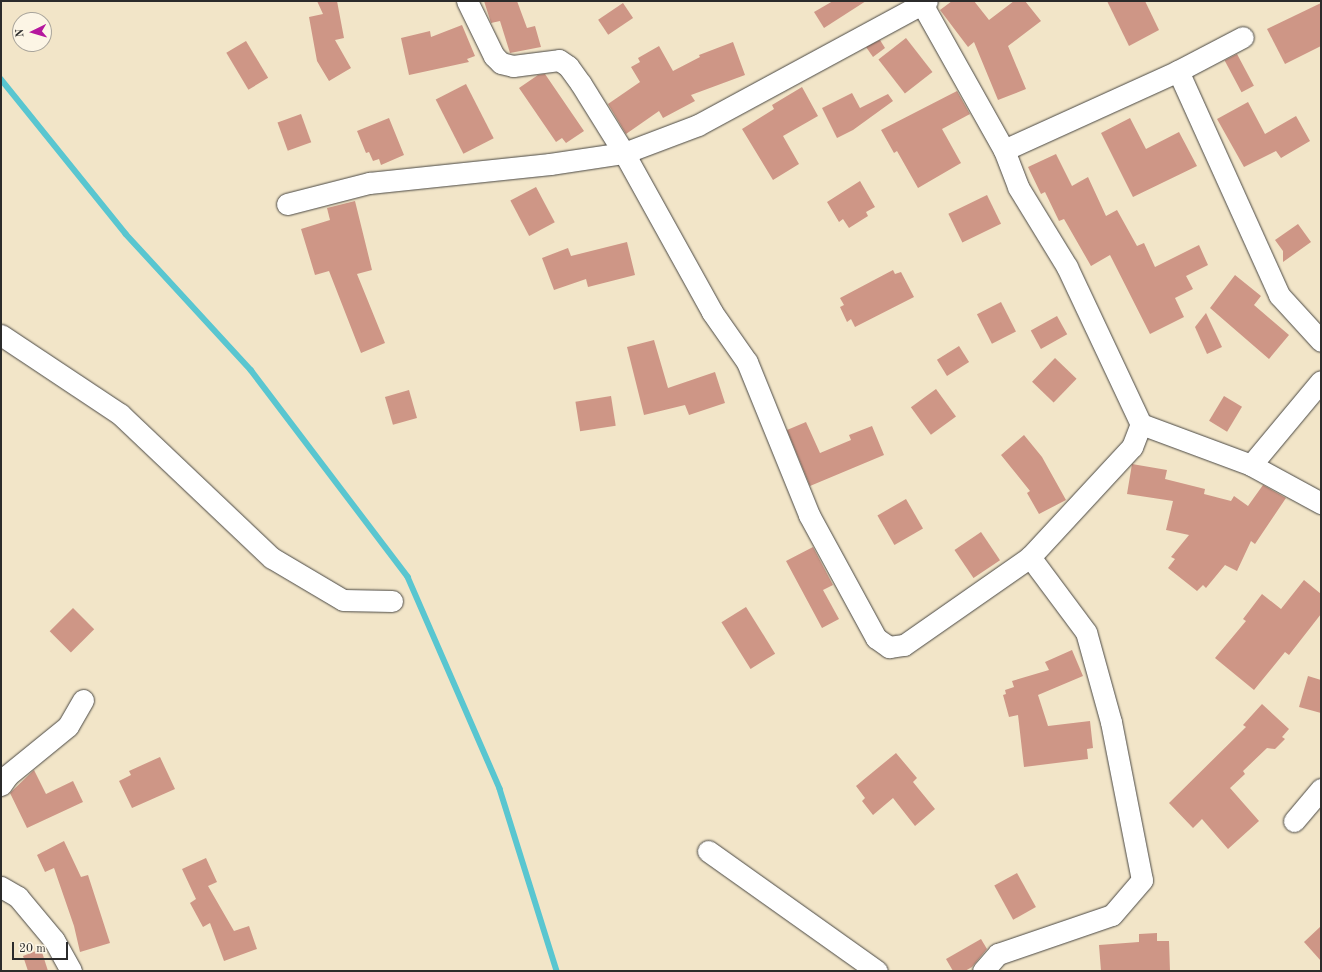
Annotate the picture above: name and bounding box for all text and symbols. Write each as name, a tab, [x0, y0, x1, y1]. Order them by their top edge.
north arrow	[12, 12, 52, 52]
text: N	[15, 28, 26, 38]
scale bar	[14, 934, 70, 960]
text: 20 m	[19, 943, 46, 955]

